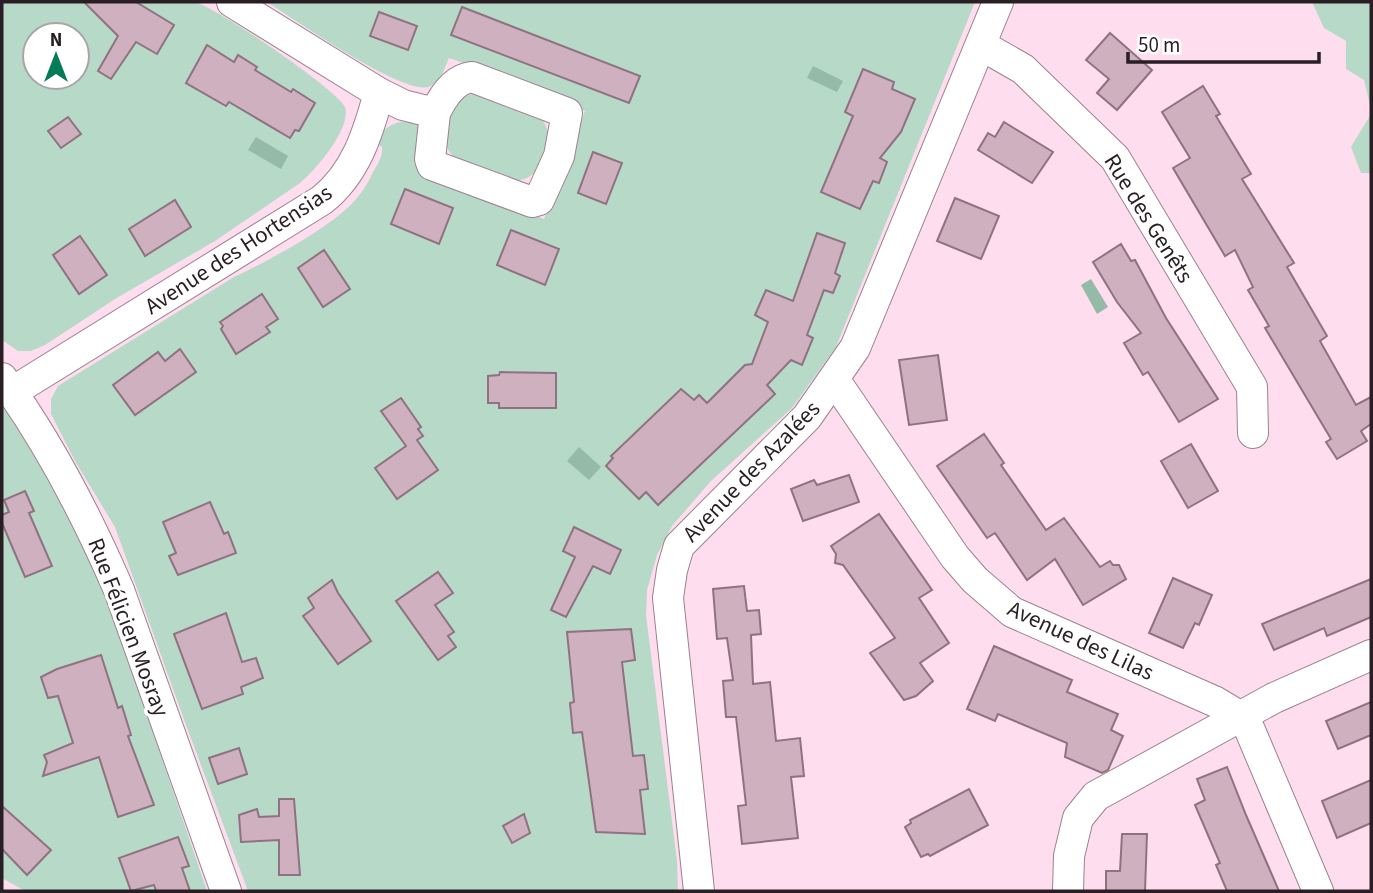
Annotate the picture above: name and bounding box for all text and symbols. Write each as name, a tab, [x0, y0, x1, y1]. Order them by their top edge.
north arrow	[21, 21, 91, 91]
scale bar	[1128, 21, 1319, 65]
text: N	[50, 27, 62, 54]
text: 50 m	[1138, 30, 1180, 60]
street label: Rue des Genêts	[1096, 147, 1201, 289]
street label: Avenue des Hortensias	[138, 176, 338, 322]
street label: Avenue des Azalées	[675, 393, 828, 550]
street label: Rue Félicien Mosray	[79, 533, 178, 721]
street label: Avenue des Lilas	[1002, 592, 1159, 689]

